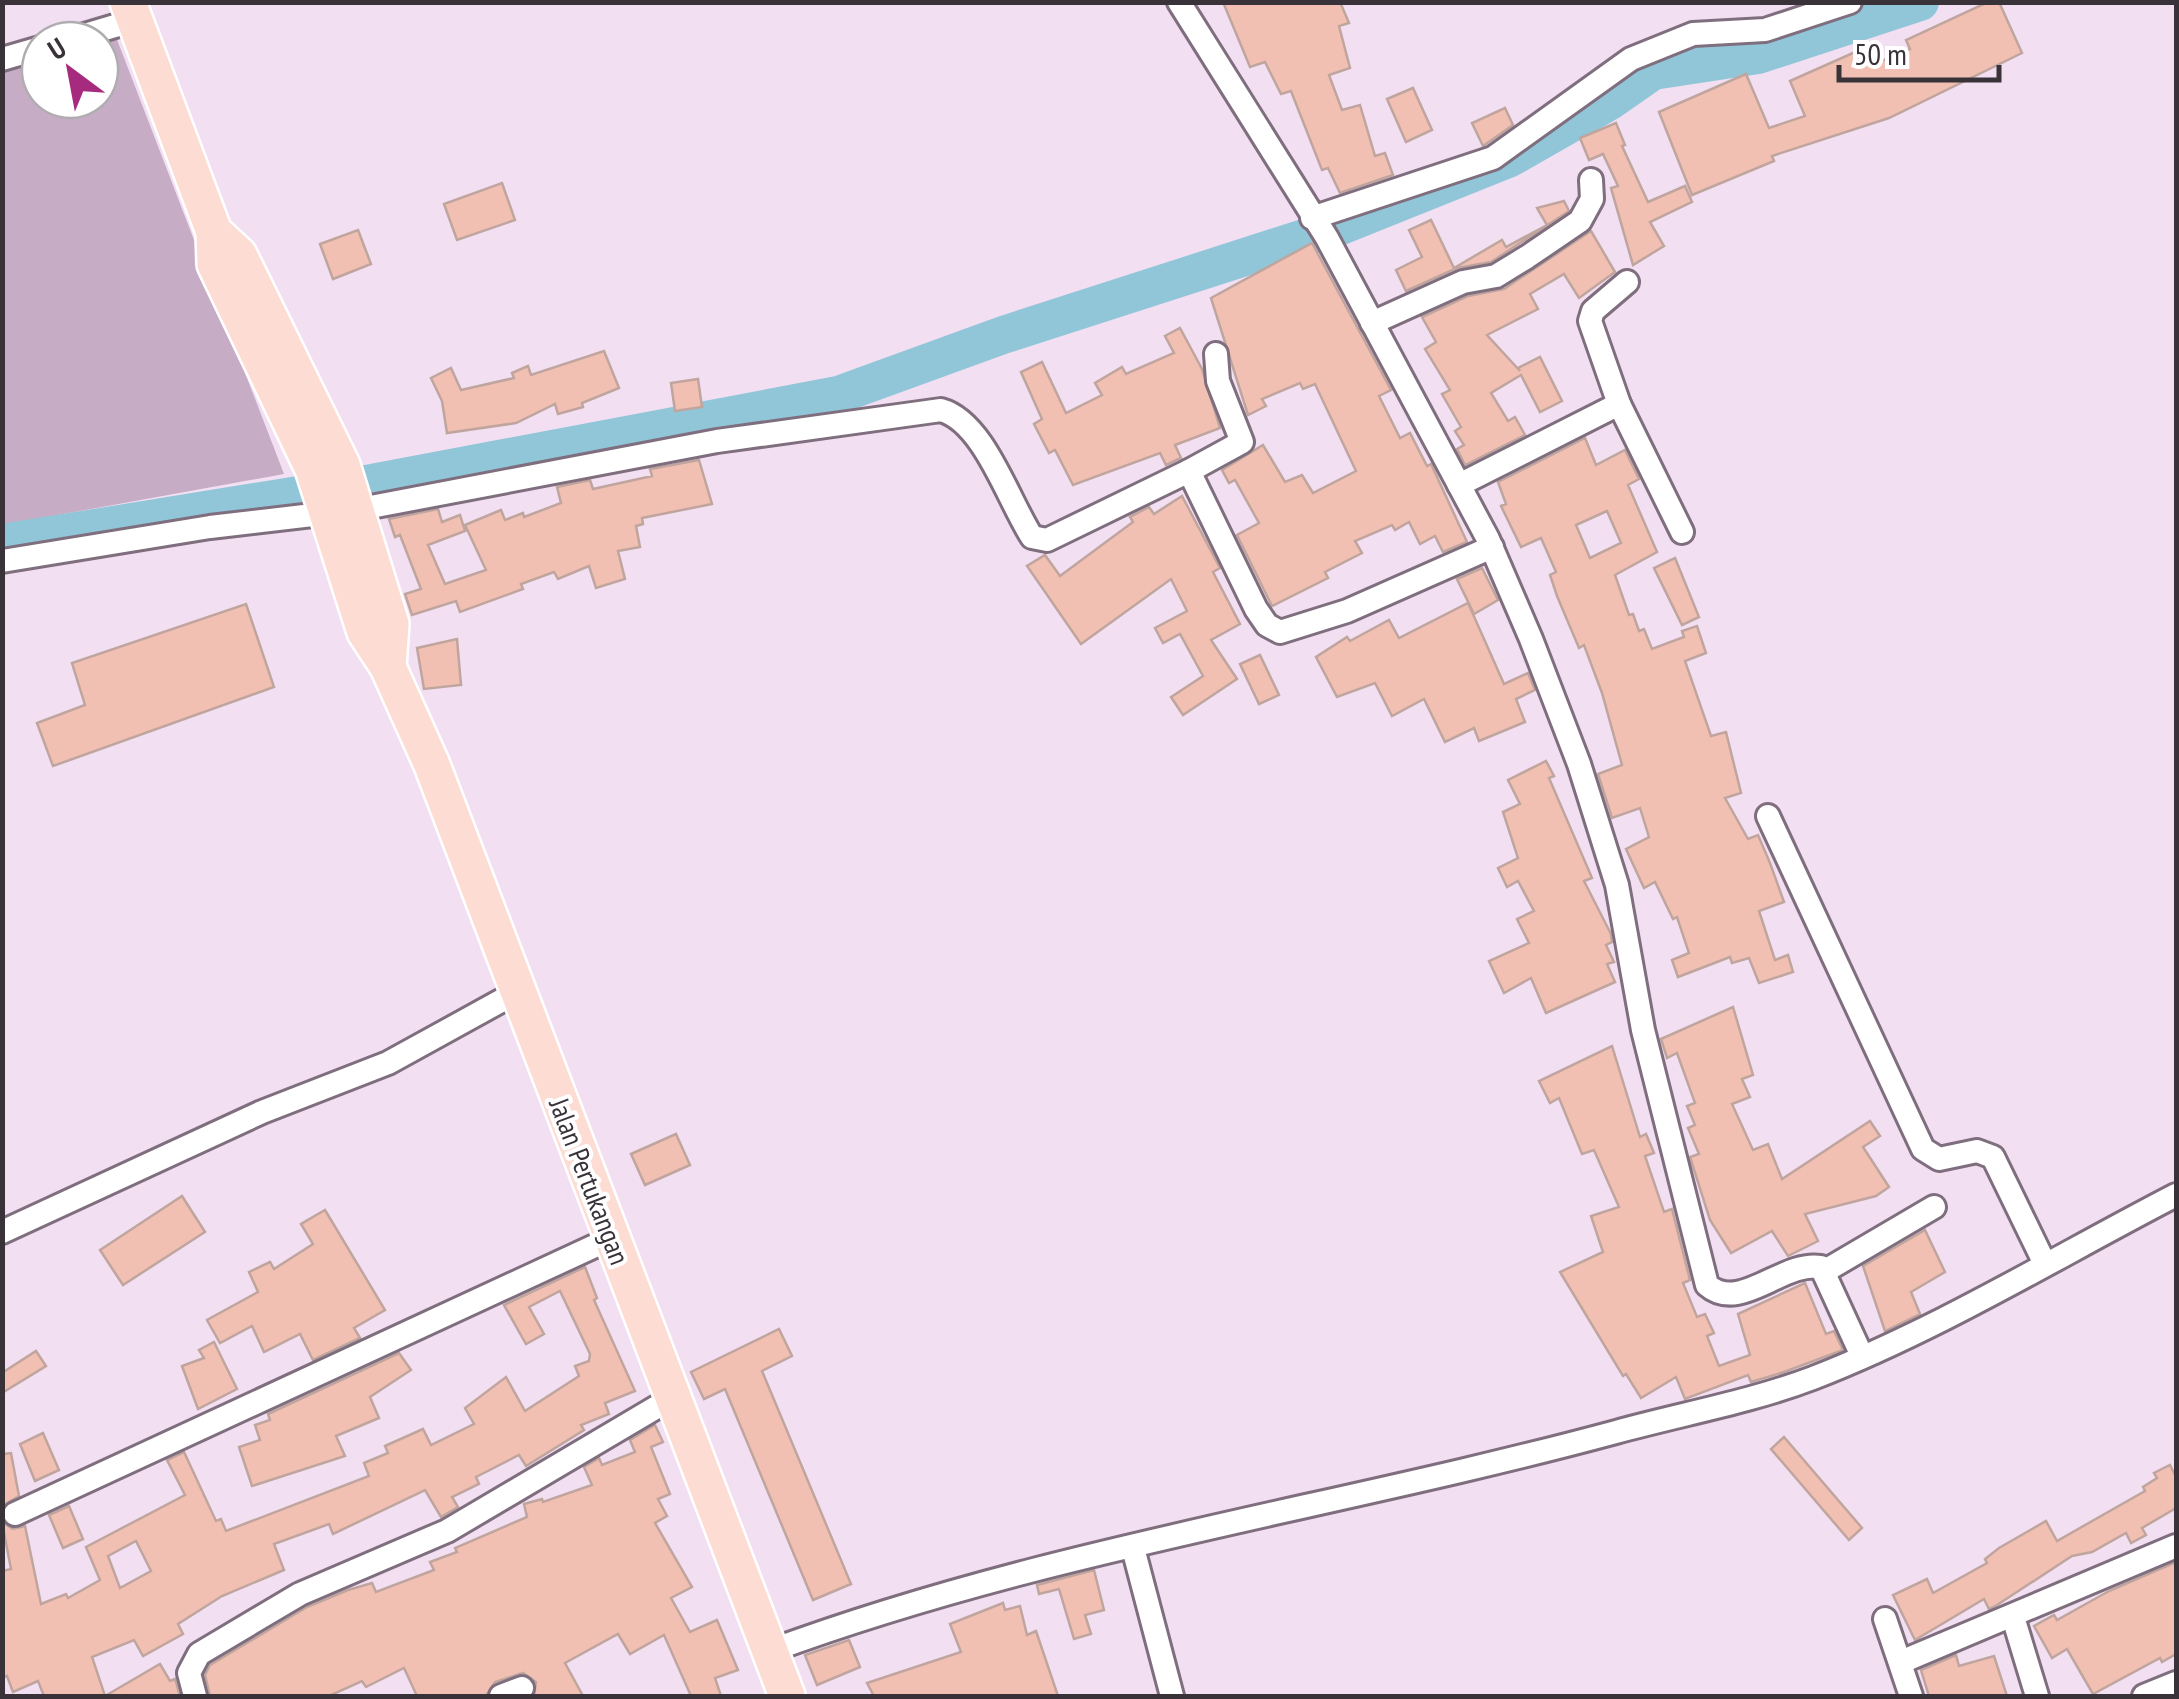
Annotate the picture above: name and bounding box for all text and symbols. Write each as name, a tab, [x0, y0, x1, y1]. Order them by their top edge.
north arrow	[20, 20, 120, 120]
scale bar	[1839, 20, 1999, 82]
text: U	[41, 29, 72, 68]
text: 50 m	[1854, 34, 1907, 73]
street label: Jalan Pertukangan	[541, 1092, 639, 1270]

